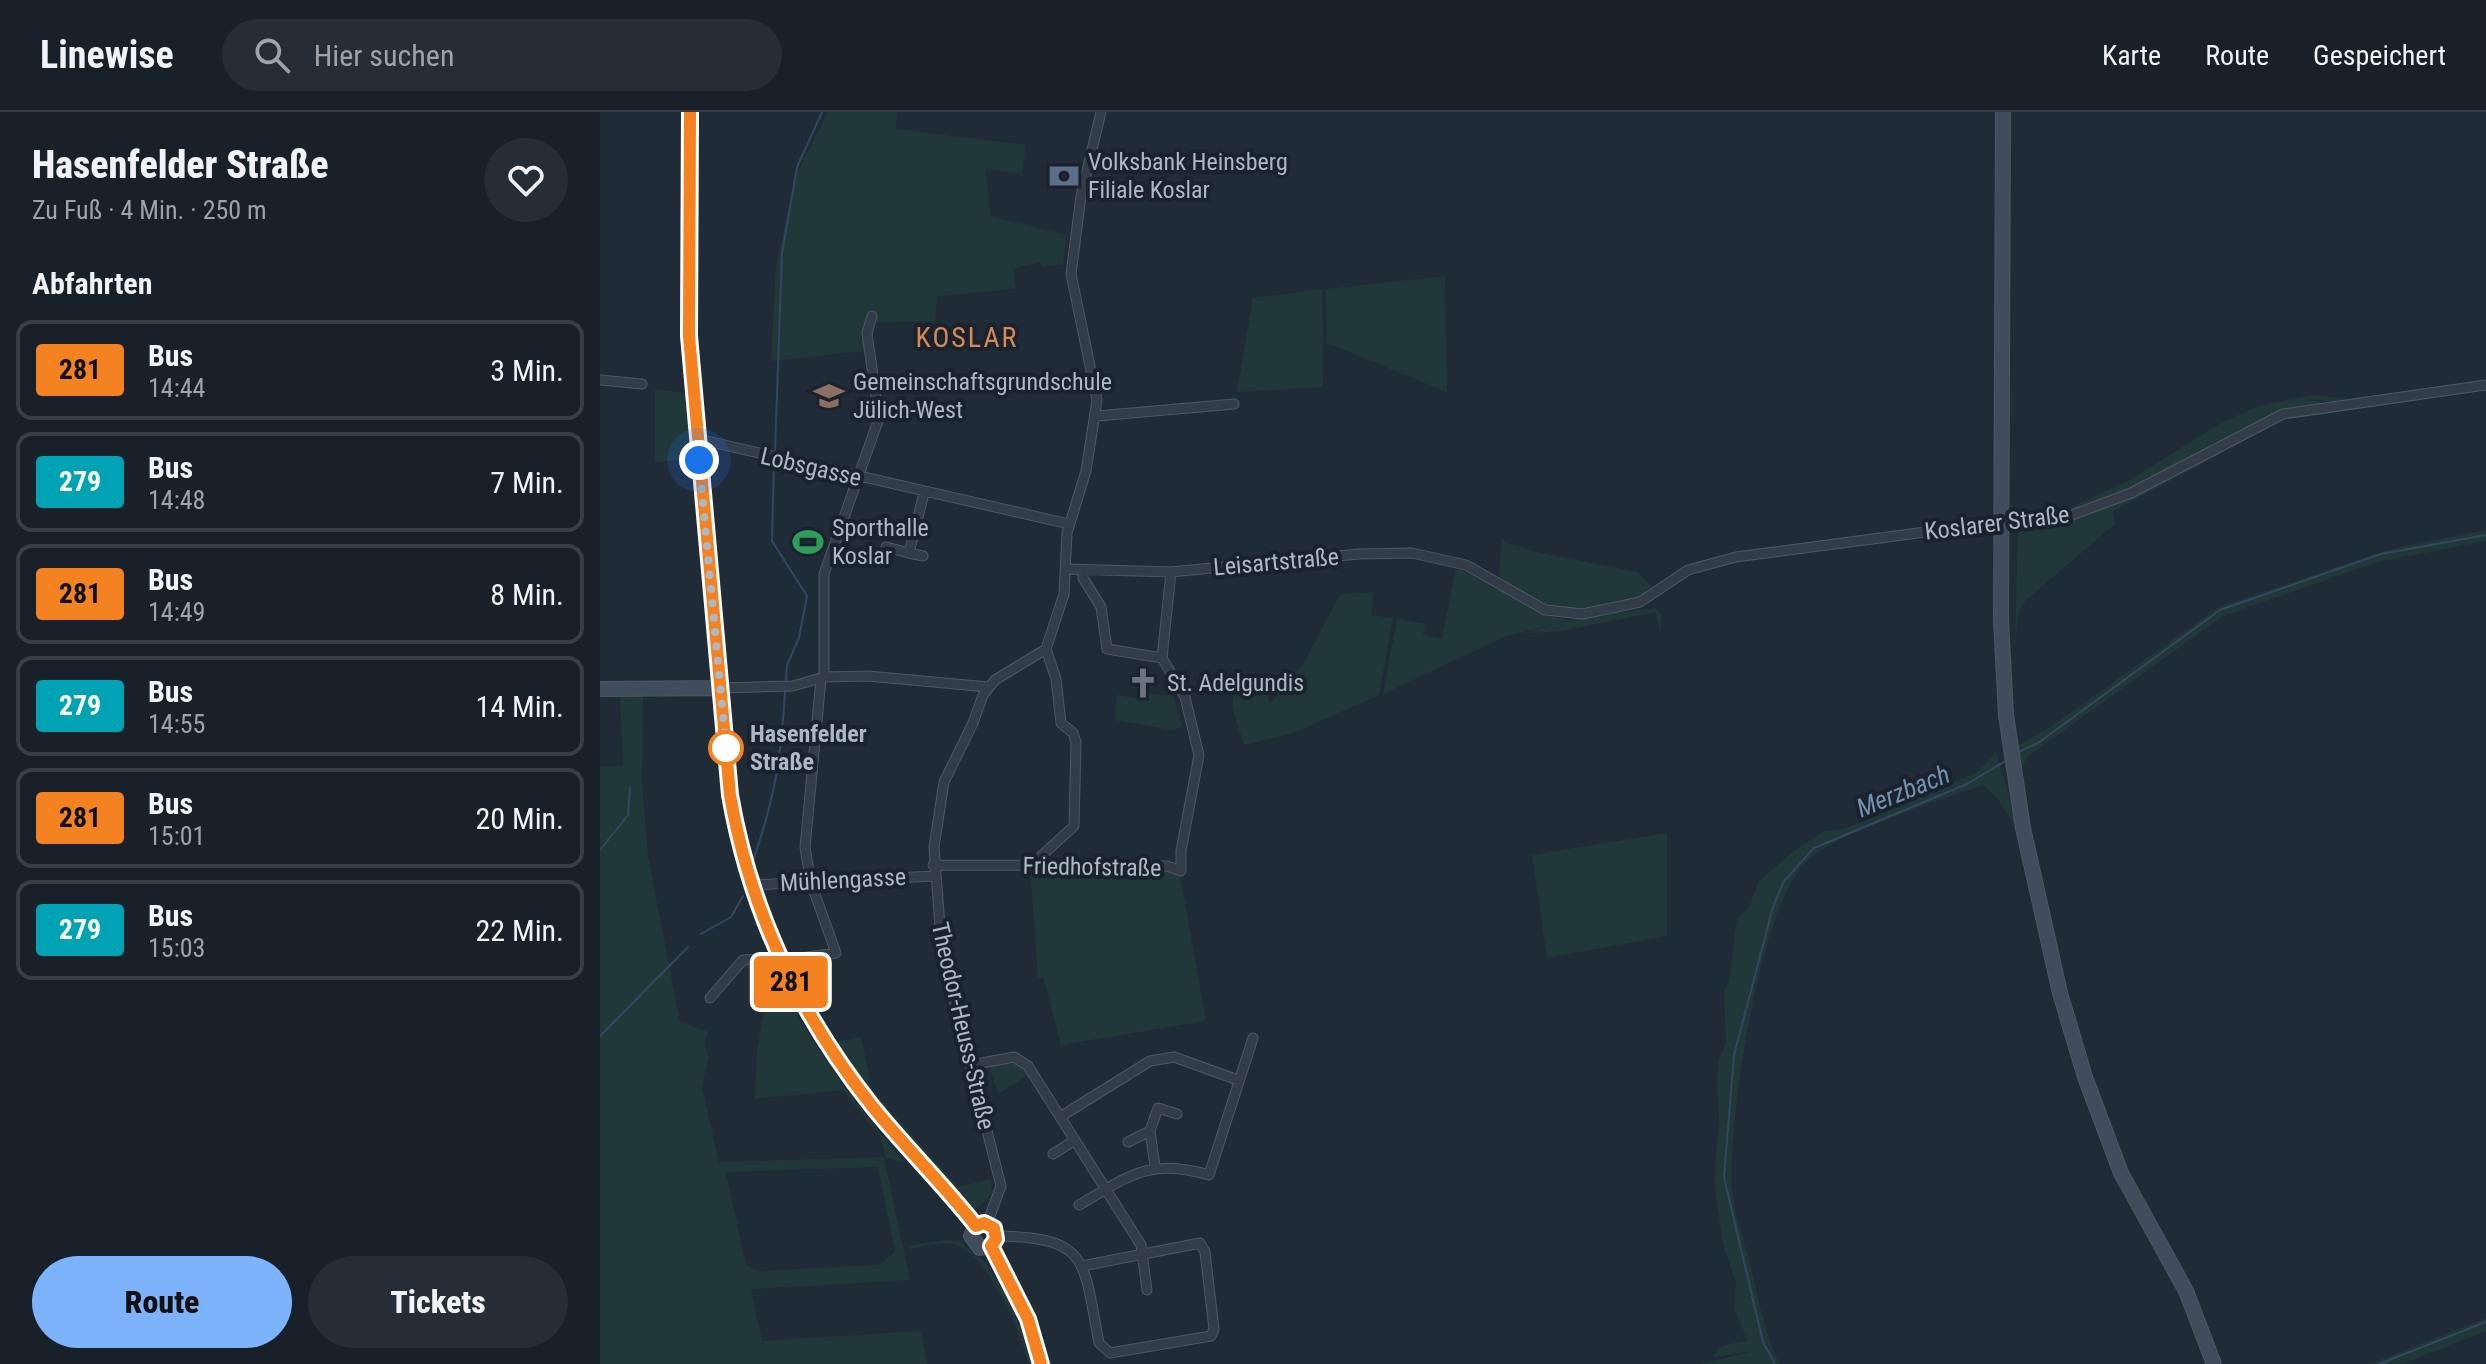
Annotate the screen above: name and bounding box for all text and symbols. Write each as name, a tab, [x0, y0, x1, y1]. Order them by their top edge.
search box	[222, 19, 782, 91]
text: Linewise	[40, 33, 174, 77]
icon: search	[250, 33, 294, 77]
text: Hier suchen	[314, 38, 454, 73]
text: Karte	[2102, 39, 2161, 72]
text: Route	[2205, 39, 2269, 72]
text: Gespeichert	[2313, 39, 2446, 72]
button: heart	[484, 138, 568, 222]
text: Hasenfelder Straße	[32, 143, 329, 187]
place label: Volksbank Heinsberg Filiale Koslar	[1088, 148, 1288, 204]
bank icon: Volksbank Heinsberg Filiale Koslar	[1047, 159, 1081, 193]
text: Zu Fuß · 4 Min. · 250 m	[32, 195, 267, 225]
text: Abfahrten	[32, 266, 152, 301]
district label: KOSLAR	[916, 321, 1018, 354]
text: Bus	[148, 338, 193, 373]
text: 281	[59, 353, 101, 386]
text: 3 Min.	[490, 353, 564, 388]
place label: Gemeinschaftsgrundschule Jülich-West	[853, 368, 1112, 424]
text: 14:44	[148, 373, 205, 403]
school or university icon: Gemeinschaftsgrundschule Jülich-West	[812, 379, 846, 413]
your location	[679, 440, 719, 480]
street label: Lobsgasse	[758, 442, 864, 492]
text: Bus	[148, 450, 193, 485]
text: 279	[59, 465, 101, 498]
text: 7 Min.	[490, 465, 564, 500]
text: 14:48	[148, 485, 205, 515]
street label: Koslarer Straße	[1923, 500, 2071, 546]
place label: Sporthalle Koslar	[832, 514, 929, 570]
sports icon: Sporthalle Koslar	[791, 525, 825, 559]
street label: Leisartstraße	[1212, 543, 1340, 581]
text: Bus	[148, 562, 193, 597]
text: 281	[59, 577, 101, 610]
text: 8 Min.	[490, 577, 564, 612]
text: 14:49	[148, 597, 205, 627]
church icon: St. Adelgundis	[1126, 666, 1160, 700]
place label: St. Adelgundis	[1167, 669, 1304, 697]
text: Bus	[148, 674, 193, 709]
text: 279	[59, 689, 101, 722]
text: 14 Min.	[476, 689, 564, 724]
text: 14:55	[148, 709, 205, 739]
place label: Hasenfelder Straße	[750, 720, 867, 776]
marker: Hasenfelder Straße	[709, 731, 743, 765]
water label: Merzbach	[1852, 759, 1954, 823]
text: Bus	[148, 786, 193, 821]
text: 281	[59, 801, 101, 834]
text: 20 Min.	[476, 801, 564, 836]
text: 15:01	[148, 821, 205, 851]
street label: Friedhofstraße	[1022, 852, 1162, 882]
street label: Mühlengasse	[779, 863, 907, 897]
text: Bus	[148, 898, 193, 933]
text: 279	[59, 913, 101, 946]
text: 22 Min.	[476, 913, 564, 948]
street label: Theodor-Heuss-Straße	[926, 920, 1000, 1132]
text: 15:03	[148, 933, 205, 963]
line badge: 281	[745, 956, 837, 1008]
text: 281	[770, 965, 812, 998]
button: Route	[32, 1256, 292, 1348]
button: Tickets	[308, 1256, 568, 1348]

